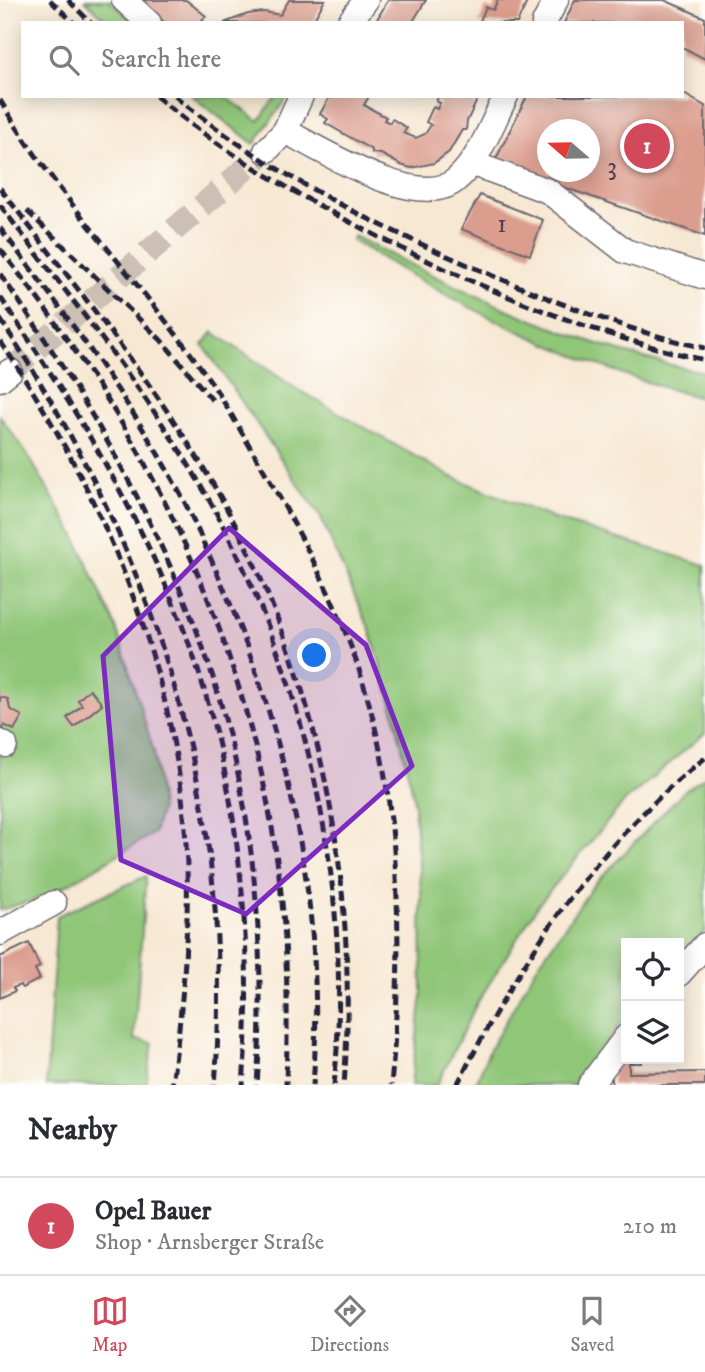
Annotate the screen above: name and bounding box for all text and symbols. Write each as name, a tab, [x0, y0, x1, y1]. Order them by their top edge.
search box	[21, 21, 684, 98]
icon: search	[45, 41, 83, 79]
text: Search here	[101, 43, 221, 76]
north arrow	[537, 119, 600, 182]
pin: 1	[624, 120, 670, 172]
house number: 3	[607, 151, 617, 184]
house number: 1	[497, 208, 507, 241]
your location	[297, 638, 331, 672]
map controls	[621, 938, 684, 1064]
button: locate	[621, 938, 684, 1001]
button: layers	[621, 1001, 684, 1064]
text: Nearby	[28, 1112, 117, 1149]
text: Opel Bauer	[95, 1195, 211, 1228]
text: 1	[47, 1212, 55, 1241]
text: 210 m	[623, 1212, 677, 1241]
text: Shop · Arnsberger Straße	[95, 1228, 324, 1257]
tab: Map	[91, 1292, 129, 1357]
tab: Directions	[310, 1292, 389, 1357]
tab: Saved	[571, 1292, 614, 1357]

